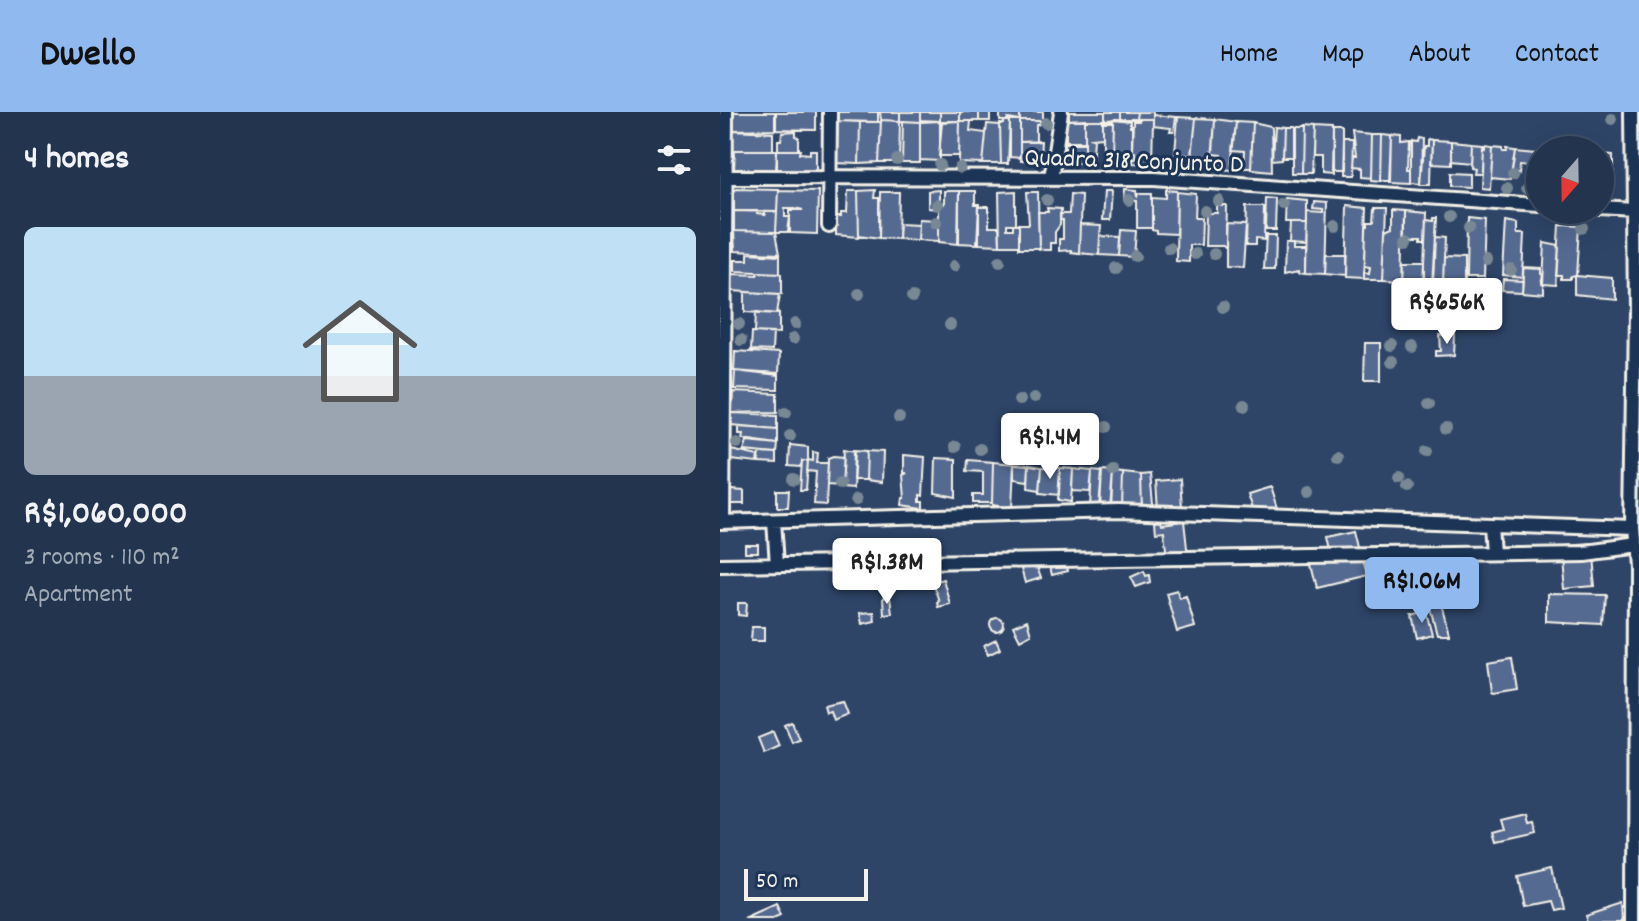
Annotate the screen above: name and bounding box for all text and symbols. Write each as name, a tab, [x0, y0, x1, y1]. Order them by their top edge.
text: Dwello	[40, 29, 136, 84]
text: Home	[1220, 36, 1278, 76]
text: Map	[1322, 36, 1364, 76]
text: About	[1408, 36, 1471, 76]
text: Contact	[1515, 36, 1599, 76]
text: 4 homes	[24, 136, 129, 185]
north arrow	[1526, 136, 1614, 224]
map controls	[1526, 136, 1614, 224]
icon: filters	[652, 138, 696, 182]
street label: Quadra 318 Conjunto D	[1024, 140, 1244, 185]
pin: R$656K	[1382, 278, 1512, 346]
icon: home	[288, 279, 432, 423]
text: R$656K	[1409, 285, 1485, 322]
pin: R$1.4M	[985, 413, 1115, 481]
text: R$1.4M	[1019, 420, 1081, 457]
text: R$1,060,000	[24, 491, 187, 540]
pin: R$1.38M	[813, 538, 961, 606]
text: 3 rooms · 110 m²	[24, 540, 180, 577]
text: R$1.38M	[850, 545, 924, 582]
pin: R$1.06M	[1348, 557, 1496, 625]
text: R$1.06M	[1383, 564, 1461, 601]
text: Apartment	[24, 577, 133, 614]
scale bar	[744, 865, 868, 901]
text: 50 m	[756, 867, 798, 898]

